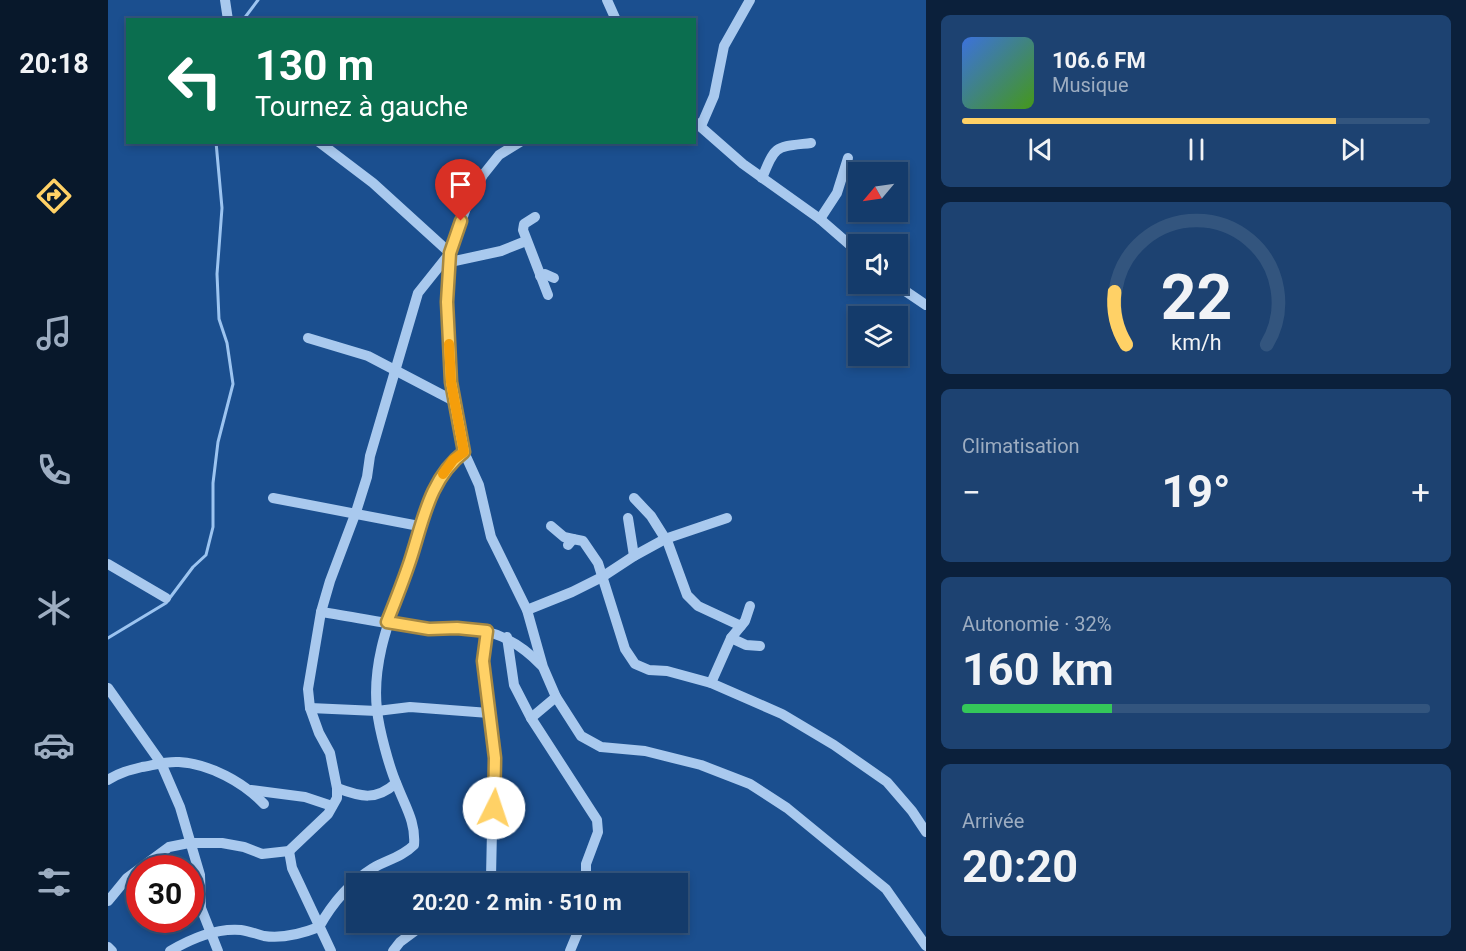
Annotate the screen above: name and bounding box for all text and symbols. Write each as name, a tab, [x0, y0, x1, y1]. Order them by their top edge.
text: 130 m	[255, 41, 374, 90]
icon: left	[156, 42, 234, 120]
text: 20:18	[19, 48, 89, 80]
text: 106.6 FM	[1052, 48, 1146, 73]
text: Musique	[1052, 73, 1129, 97]
text: Tournez à gauche	[255, 91, 468, 123]
icon: previous	[1024, 133, 1057, 166]
icon: pause	[1180, 133, 1213, 166]
icon: next	[1336, 133, 1369, 166]
pin	[435, 159, 486, 221]
north arrow	[848, 162, 908, 222]
map controls	[848, 162, 908, 366]
icon: arrive	[444, 168, 477, 201]
icon: directions	[33, 175, 75, 217]
button: sound	[848, 234, 908, 294]
text: 22	[1160, 261, 1232, 334]
button: layers	[848, 306, 908, 366]
icon: music	[33, 312, 75, 354]
text: km/h	[1171, 331, 1221, 356]
text: Climatisation	[962, 434, 1080, 458]
icon: phone	[33, 449, 75, 491]
text: 19°	[1161, 465, 1231, 518]
text: −	[962, 473, 981, 512]
text: +	[1411, 473, 1430, 512]
icon: climate	[33, 587, 75, 629]
text: Autonomie · 32%	[962, 612, 1111, 636]
text: 160 km	[962, 643, 1114, 696]
icon: car	[33, 724, 75, 766]
position arrow	[462, 776, 526, 840]
text: Arrivée	[962, 809, 1024, 833]
text: 20:20	[962, 840, 1078, 893]
speed limit sign: 30	[126, 855, 204, 933]
icon: filters	[33, 861, 75, 903]
text: 20:20 · 2 min · 510 m	[412, 890, 622, 915]

